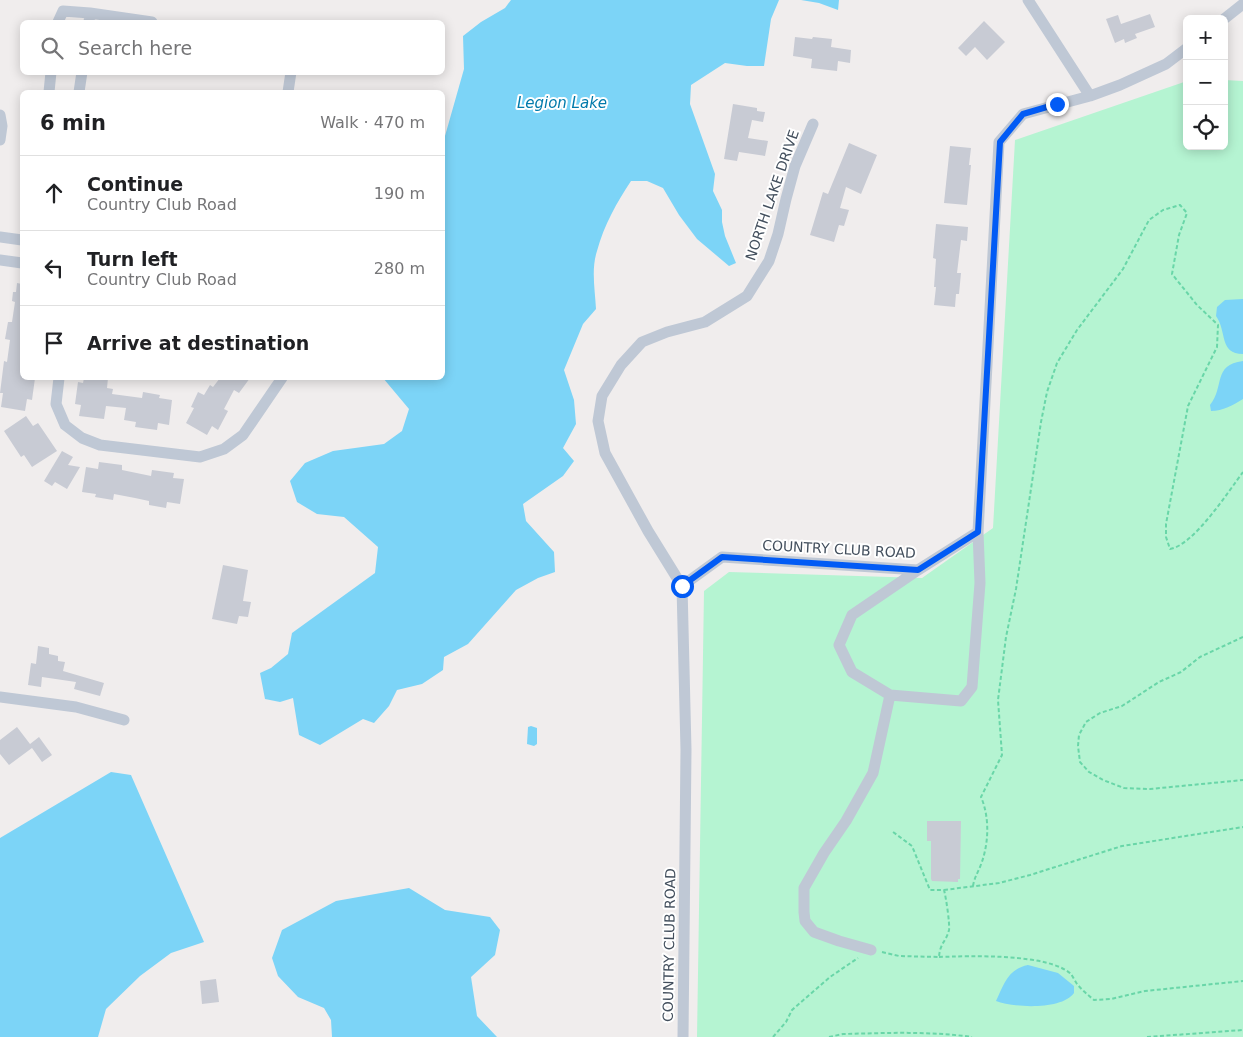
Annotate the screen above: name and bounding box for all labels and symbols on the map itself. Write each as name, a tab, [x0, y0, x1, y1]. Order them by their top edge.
route end	[1046, 93, 1069, 116]
water label: Legion Lake	[517, 94, 607, 112]
street label: NORTH LAKE DRIVE	[742, 128, 802, 262]
street label: COUNTRY CLUB ROAD	[762, 537, 916, 561]
route start	[671, 575, 694, 598]
street label: COUNTRY CLUB ROAD	[660, 868, 678, 1022]

